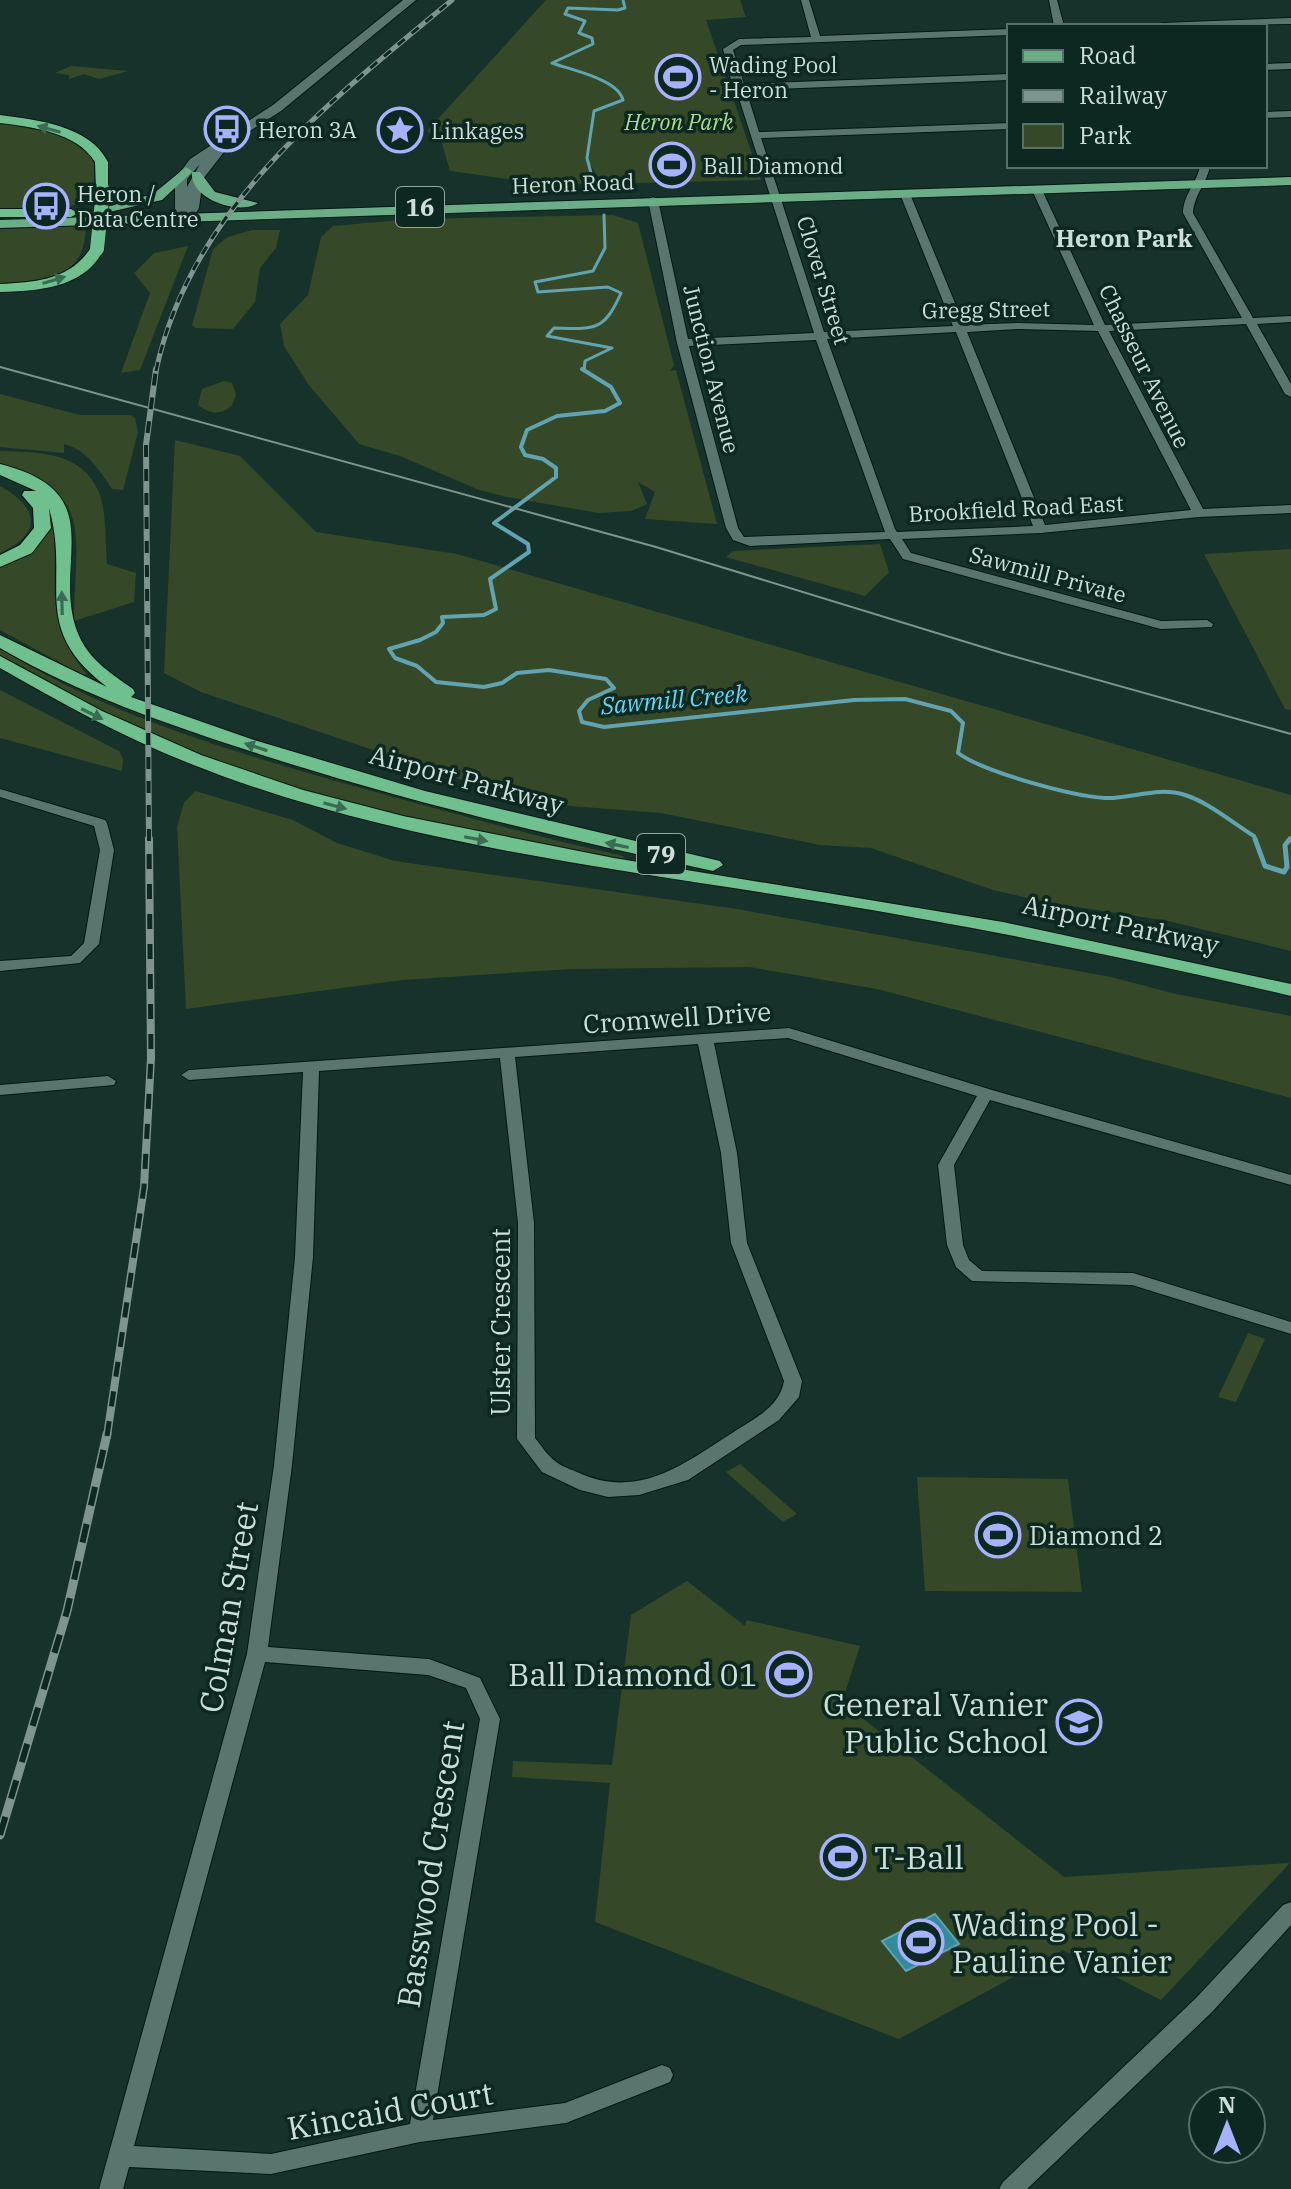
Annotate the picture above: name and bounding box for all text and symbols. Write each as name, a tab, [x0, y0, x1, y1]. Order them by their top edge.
legend	[1007, 24, 1267, 168]
text: Road	[1079, 39, 1136, 71]
place label: Wading Pool - Heron	[709, 50, 837, 104]
sports icon: Wading Pool - Heron	[654, 53, 702, 101]
text: Railway	[1079, 79, 1167, 111]
bus stop icon: Heron 3A	[203, 105, 251, 153]
place icon: Linkages	[376, 106, 424, 154]
park label: Heron Park	[623, 107, 734, 136]
place label: Heron 3A	[258, 115, 357, 144]
place label: Linkages	[431, 116, 524, 145]
text: Park	[1079, 119, 1131, 151]
one-way arrow	[36, 122, 61, 134]
sports icon: Ball Diamond	[648, 141, 696, 189]
place label: Ball Diamond	[703, 151, 843, 180]
street label: Heron Road	[511, 166, 635, 200]
place label: Heron / Data Centre	[77, 179, 198, 233]
bus stop icon: Heron / Data Centre	[22, 182, 70, 230]
road number: 16	[396, 187, 444, 227]
street label: Clover Street	[791, 212, 857, 348]
district label: Heron Park	[1056, 222, 1192, 254]
one-way arrow	[43, 273, 67, 286]
street label: Chasseur Avenue	[1093, 279, 1197, 453]
street label: Junction Avenue	[677, 282, 747, 456]
street label: Gregg Street	[922, 293, 1051, 325]
street label: Brookfield Road East	[908, 488, 1124, 528]
street label: Sawmill Private	[966, 539, 1130, 609]
one-way arrow	[56, 590, 68, 615]
water label: Sawmill Creek	[598, 677, 749, 721]
one-way arrow	[81, 707, 104, 721]
street label: Airport Parkway	[366, 737, 568, 821]
one-way arrow	[243, 740, 267, 752]
one-way arrow	[322, 800, 347, 812]
one-way arrow	[463, 833, 488, 846]
road number: 79	[637, 834, 685, 874]
one-way arrow	[604, 838, 629, 851]
street label: Airport Parkway	[1020, 887, 1222, 961]
street label: Cromwell Drive	[582, 993, 772, 1041]
street label: Ulster Crescent	[483, 1228, 517, 1416]
street label: Colman Street	[189, 1498, 267, 1716]
sports icon: Diamond 2	[974, 1511, 1022, 1559]
place label: Diamond 2	[1029, 1518, 1163, 1552]
sports icon: Ball Diamond 01	[765, 1650, 813, 1698]
place label: Ball Diamond 01	[508, 1653, 758, 1695]
place label: General Vanier Public School	[823, 1683, 1048, 1762]
school or university icon: General Vanier Public School	[1055, 1698, 1103, 1746]
street label: Basswood Crescent	[387, 1717, 473, 2011]
sports icon: T-Ball	[819, 1833, 867, 1881]
place label: T-Ball	[874, 1836, 964, 1878]
place label: Wading Pool - Pauline Vanier	[952, 1903, 1172, 1982]
sports icon: Wading Pool - Pauline Vanier	[897, 1918, 945, 1966]
street label: Kincaid Court	[284, 2071, 496, 2149]
north arrow	[1187, 2085, 1267, 2165]
text: N	[1218, 2090, 1236, 2119]

